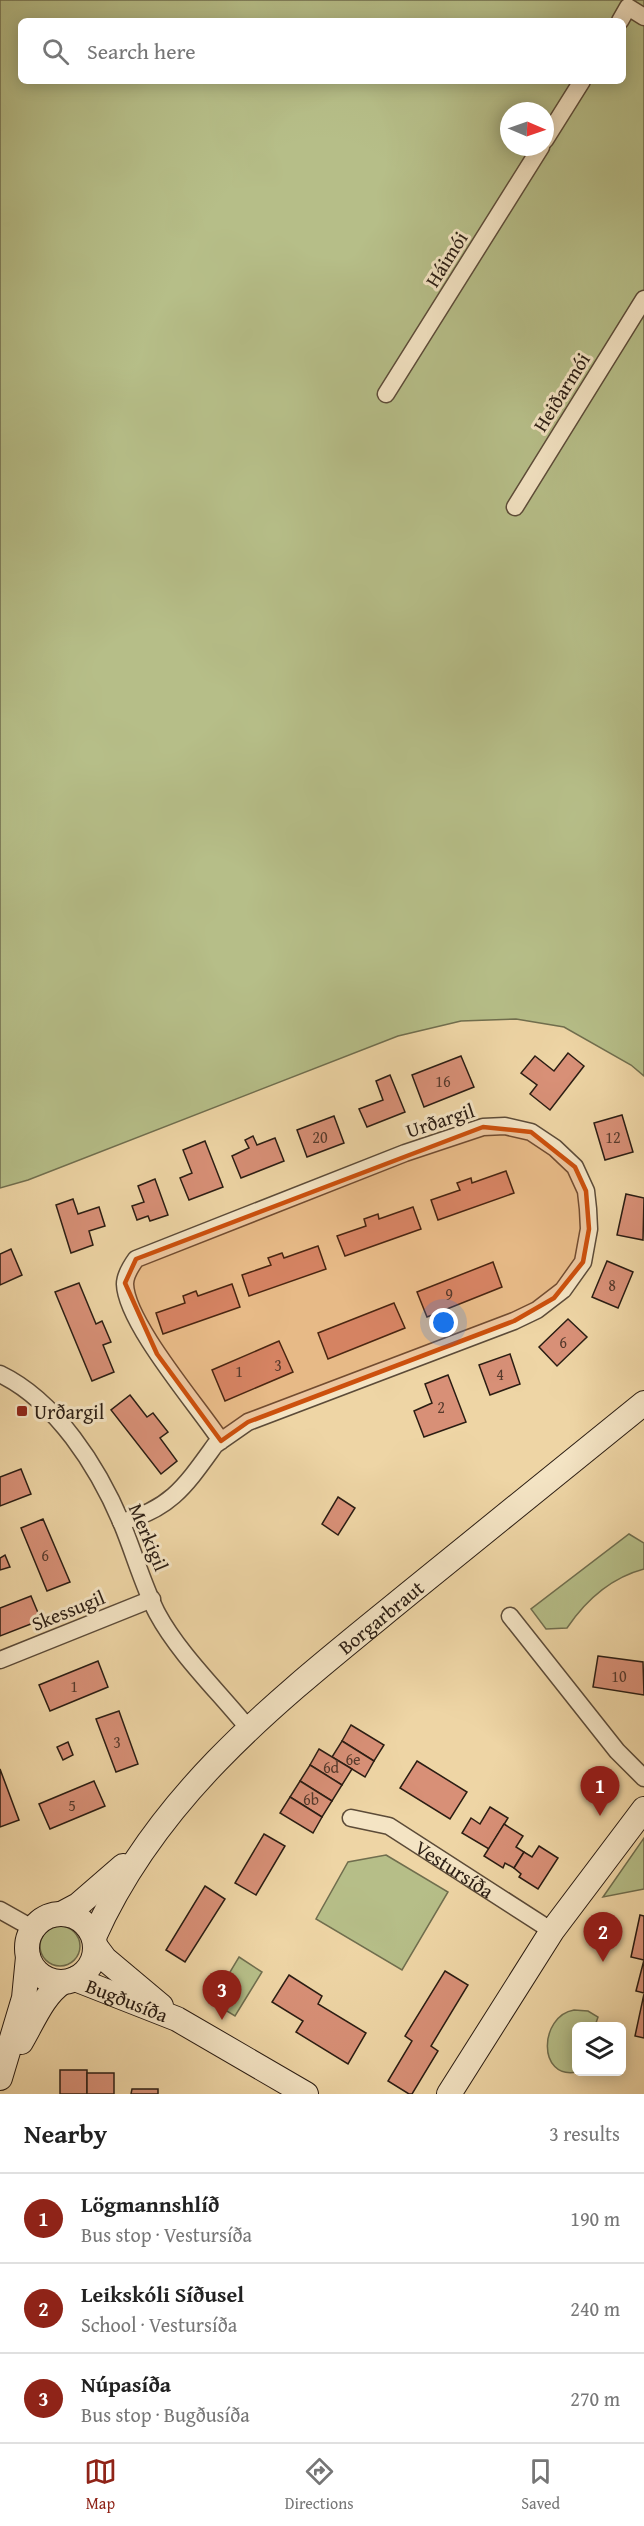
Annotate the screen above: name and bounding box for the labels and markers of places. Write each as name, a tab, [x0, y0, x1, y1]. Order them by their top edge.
place label: Urðargil	[34, 1397, 105, 1426]
marker: Urðargil	[15, 1404, 29, 1418]
pin: 1	[580, 1766, 620, 1816]
pin: 2	[584, 1912, 622, 1962]
pin: 3	[202, 1970, 242, 2020]

